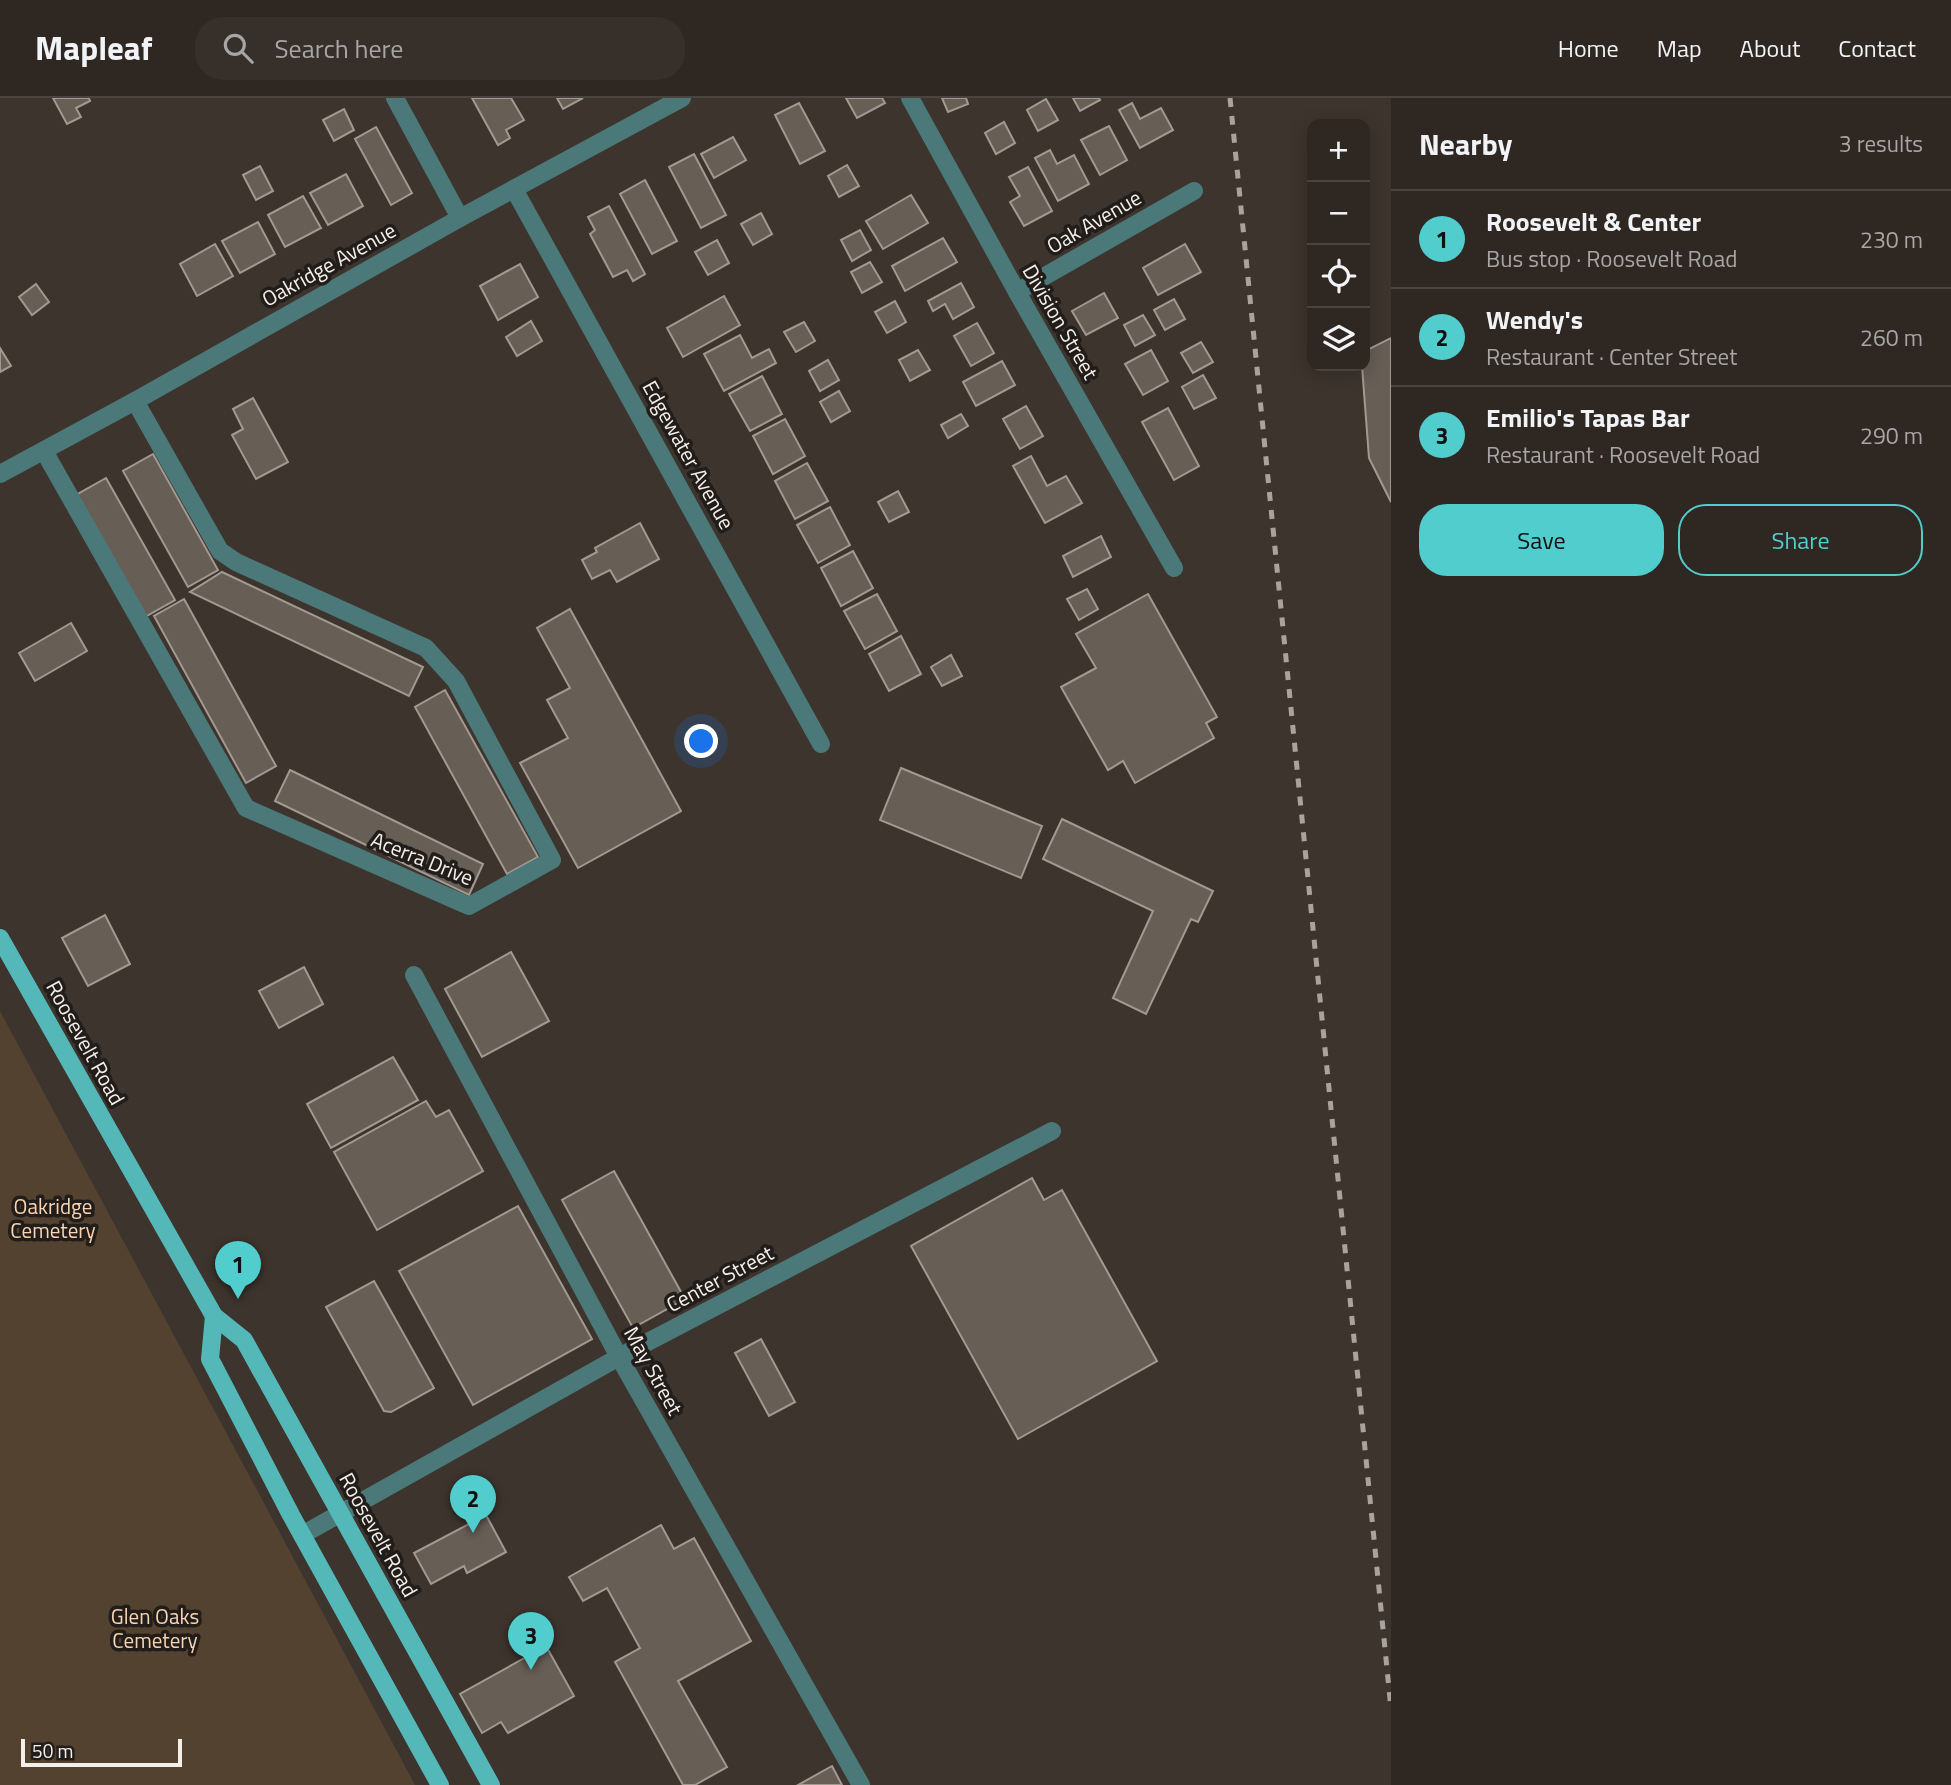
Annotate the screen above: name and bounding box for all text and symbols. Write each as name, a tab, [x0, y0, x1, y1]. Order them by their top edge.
search box	[195, 17, 685, 80]
text: Mapleaf	[35, 23, 153, 73]
icon: search	[219, 29, 257, 67]
text: Search here	[275, 29, 403, 68]
text: Home	[1558, 30, 1619, 66]
text: Map	[1657, 30, 1702, 66]
text: About	[1740, 30, 1800, 66]
text: Contact	[1838, 30, 1916, 66]
map controls	[1307, 119, 1370, 371]
button: +	[1307, 119, 1370, 182]
text: Nearby	[1419, 121, 1512, 167]
text: 3 results	[1839, 126, 1923, 161]
street label: Oak Avenue	[1040, 181, 1147, 261]
button: −	[1307, 182, 1370, 245]
text: Roosevelt & Center	[1486, 202, 1701, 241]
street label: Oakridge Avenue	[256, 214, 401, 314]
text: 1	[1436, 222, 1448, 257]
text: 230 m	[1860, 222, 1923, 257]
text: Bus stop · Roosevelt Road	[1486, 241, 1737, 276]
button: locate	[1307, 245, 1370, 308]
street label: Division Street	[1015, 258, 1107, 386]
text: Wendy's	[1486, 300, 1583, 339]
button: layers	[1307, 308, 1370, 371]
text: 2	[1436, 320, 1448, 355]
text: 260 m	[1860, 320, 1923, 355]
text: Restaurant · Center Street	[1486, 339, 1737, 374]
street label: Edgewater Avenue	[635, 374, 743, 535]
text: Emilio's Tapas Bar	[1486, 398, 1690, 437]
text: 3	[1436, 418, 1448, 453]
text: 290 m	[1860, 418, 1923, 453]
text: Restaurant · Roosevelt Road	[1486, 437, 1760, 472]
button: Save	[1419, 504, 1664, 576]
button: Share	[1678, 504, 1923, 576]
your location	[684, 724, 718, 758]
street label: Acerra Drive	[366, 823, 478, 893]
street label: Roosevelt Road	[38, 974, 133, 1111]
park label: Oakridge Cemetery	[10, 1190, 96, 1246]
street label: Center Street	[660, 1236, 779, 1320]
pin: 1	[215, 1241, 261, 1299]
street label: May Street	[616, 1320, 692, 1421]
street label: Roosevelt Road	[331, 1466, 426, 1603]
pin: 2	[450, 1475, 496, 1533]
park label: Glen Oaks Cemetery	[111, 1600, 199, 1656]
pin: 3	[508, 1612, 554, 1670]
scale bar	[21, 1736, 182, 1768]
text: 50 m	[32, 1736, 73, 1765]

